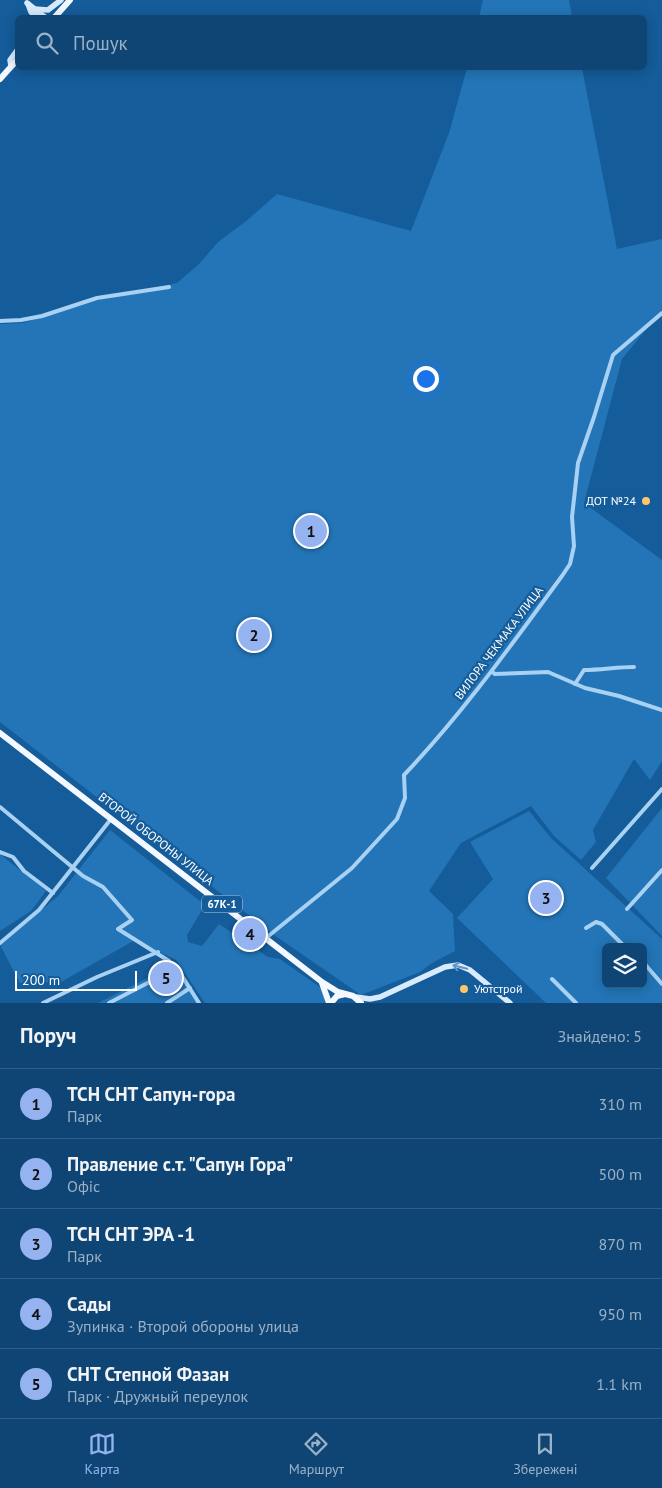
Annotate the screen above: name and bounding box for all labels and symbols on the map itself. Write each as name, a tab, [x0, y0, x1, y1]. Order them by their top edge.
your location	[413, 366, 439, 392]
place label: ДОТ №24	[586, 493, 636, 508]
marker: ДОТ №24	[640, 495, 652, 507]
pin: 1	[295, 512, 327, 550]
street label: ВИЛОРА ЧЕКМАКА УЛИЦА	[451, 583, 546, 702]
pin: 2	[238, 616, 270, 654]
street label: ВТОРОЙ ОБОРОНЫ УЛИЦА	[96, 789, 217, 888]
pin: 3	[530, 879, 562, 917]
road number: 67К-1	[202, 896, 242, 912]
pin: 4	[234, 915, 266, 953]
pin: 5	[150, 959, 182, 997]
one-way arrow	[452, 962, 468, 972]
scale bar	[15, 968, 138, 991]
place label: Уютстрой	[474, 981, 523, 996]
marker: Уютстрой	[458, 983, 470, 995]

